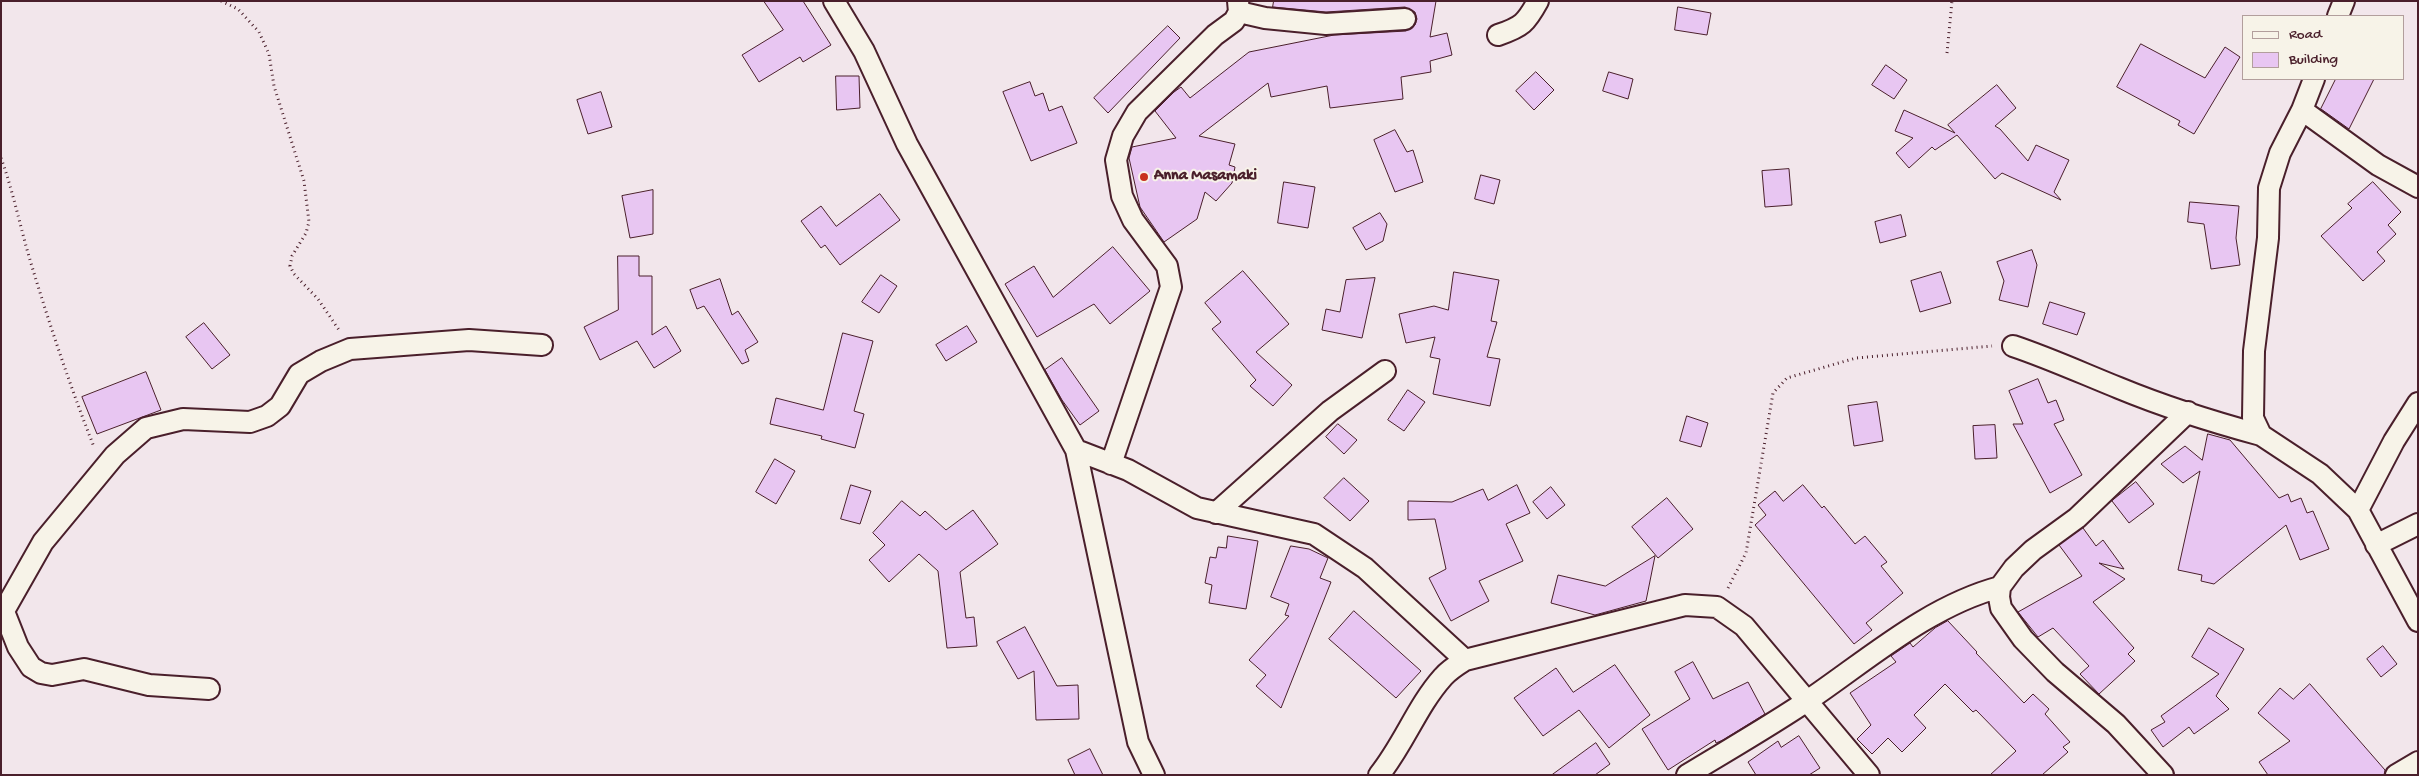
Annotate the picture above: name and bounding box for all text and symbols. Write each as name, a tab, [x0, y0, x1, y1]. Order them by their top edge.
legend	[2242, 15, 2404, 80]
text: Road	[2289, 26, 2322, 44]
text: Building	[2289, 51, 2338, 69]
place label: Anna Masamaki	[1154, 167, 1257, 187]
marker: Anna Masamaki	[1138, 171, 1150, 183]

